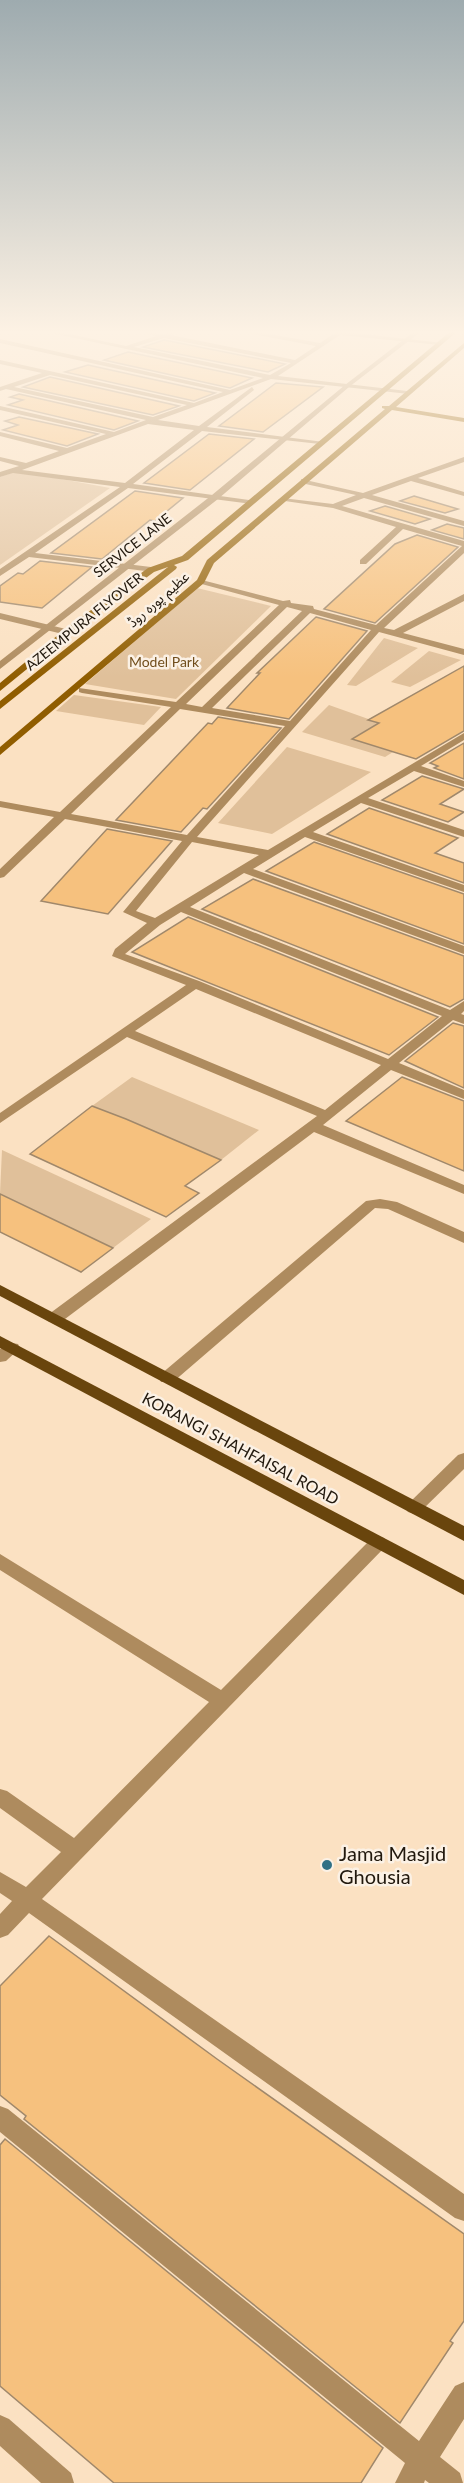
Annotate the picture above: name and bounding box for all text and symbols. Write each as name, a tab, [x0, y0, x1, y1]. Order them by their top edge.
street label: SERVICE LANE	[90, 509, 174, 581]
street label: AZEEMPURA FLYOVER	[22, 568, 146, 674]
street label: عظیم پورہ روڈ	[124, 568, 194, 633]
park label: Model Park	[129, 653, 200, 670]
street label: KORANGI SHAHFAISAL ROAD	[139, 1388, 343, 1508]
place label: Jama Masjid Ghousia	[339, 1841, 446, 1888]
marker: Jama Masjid Ghousia	[320, 1858, 334, 1872]

